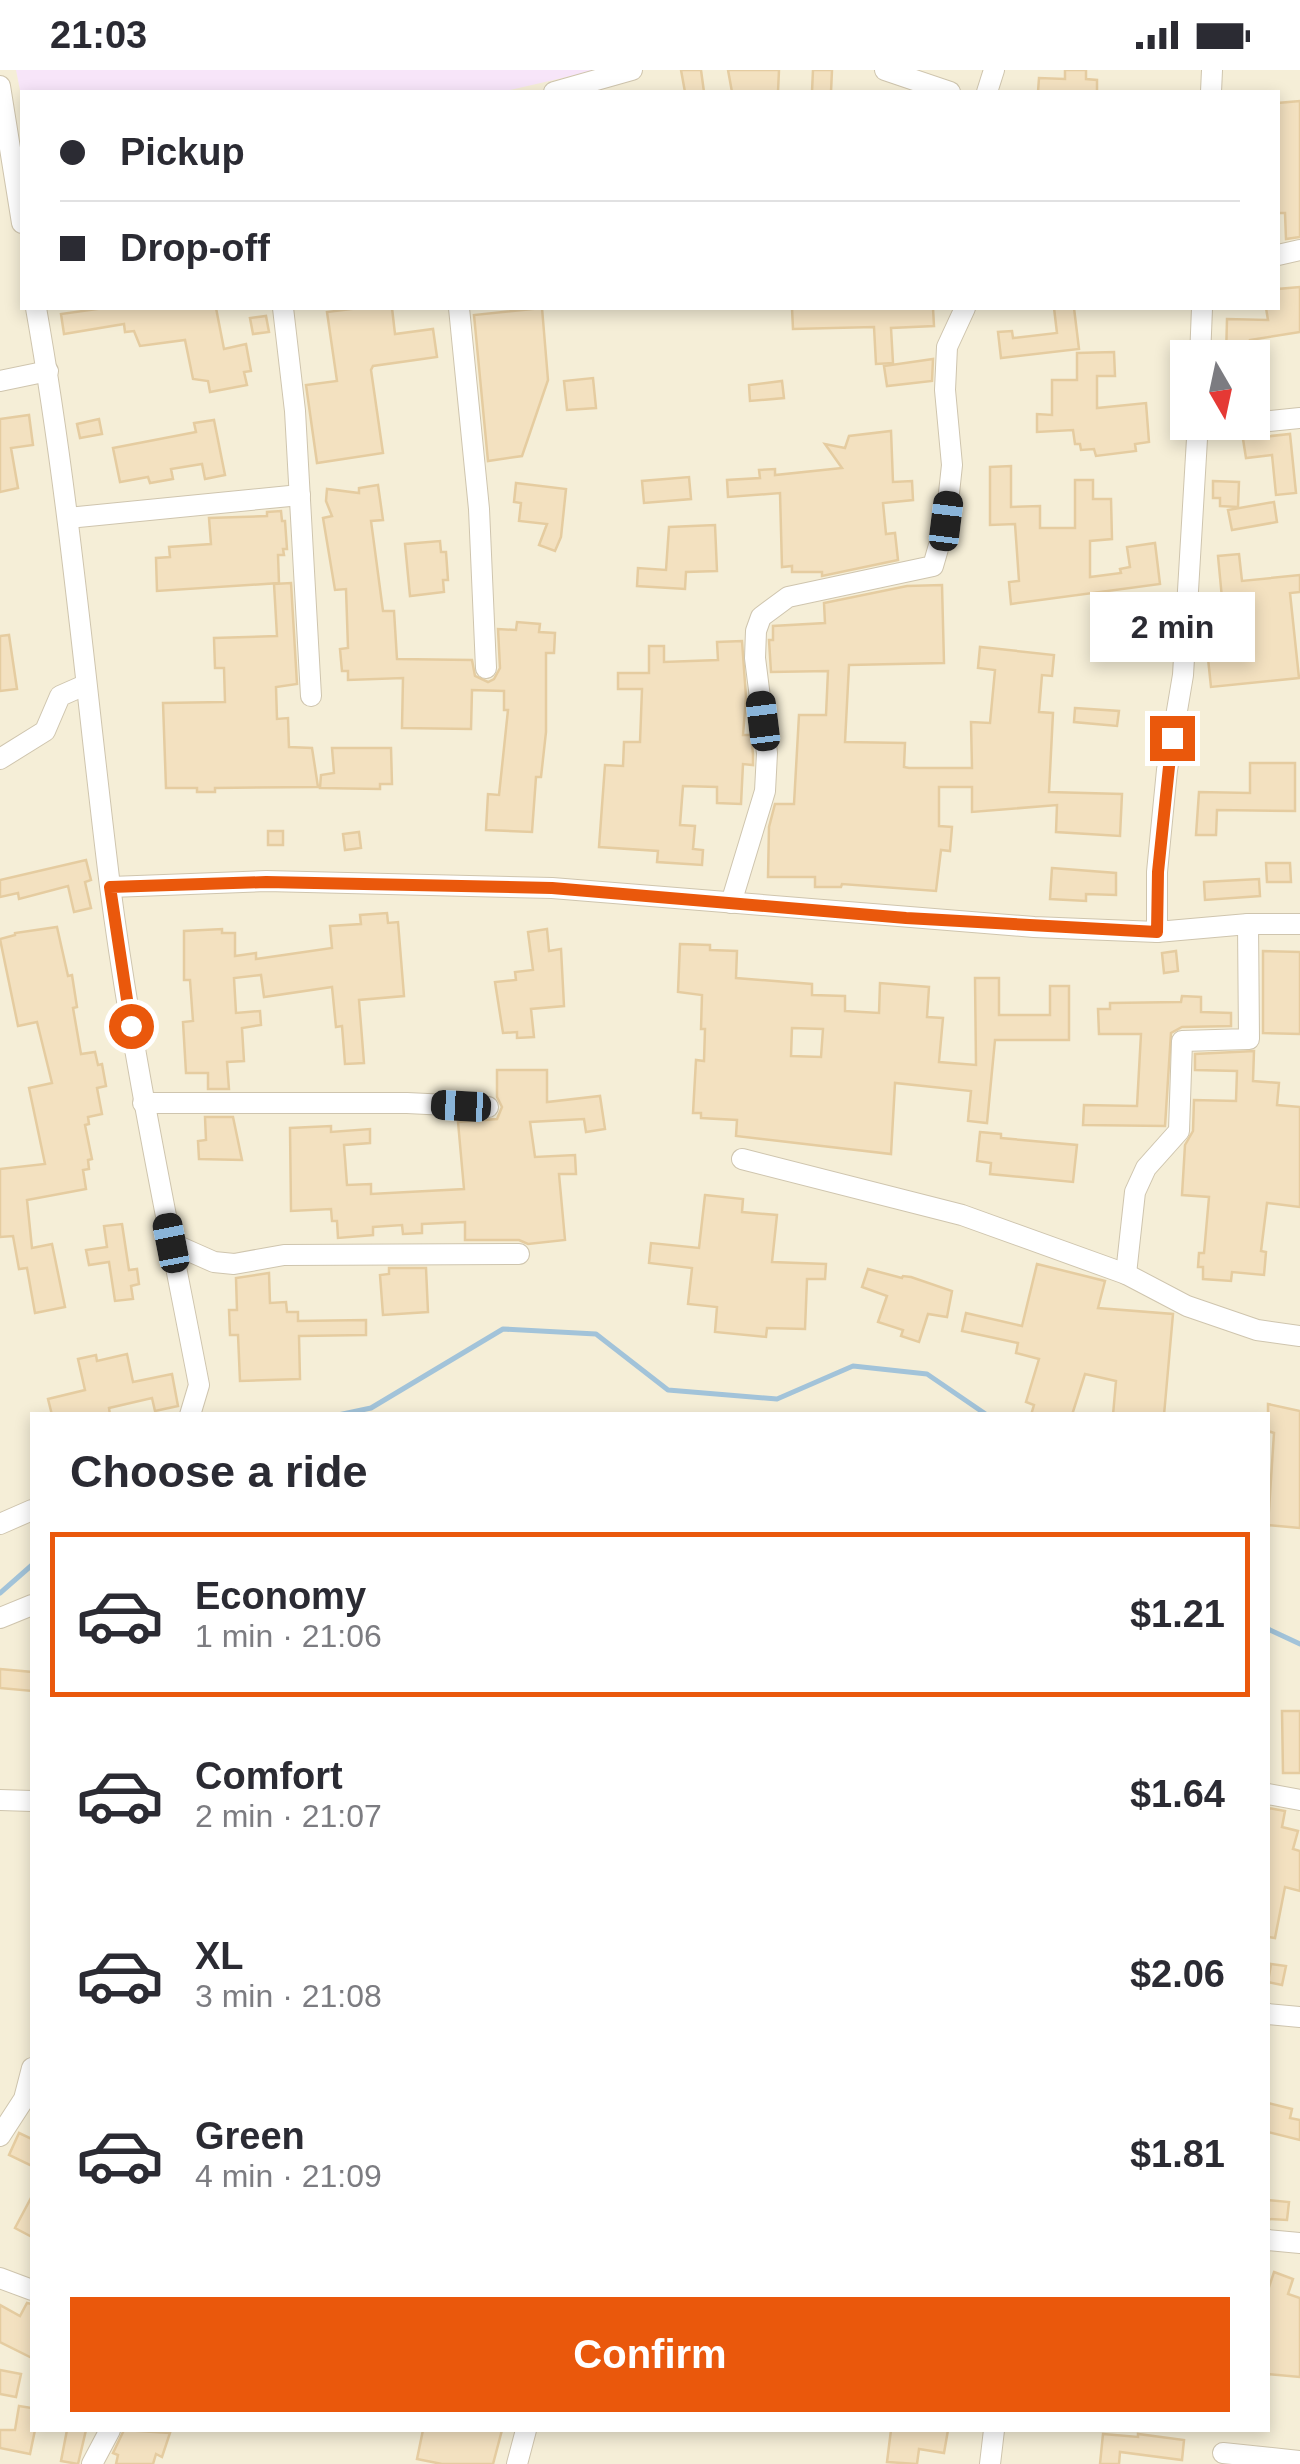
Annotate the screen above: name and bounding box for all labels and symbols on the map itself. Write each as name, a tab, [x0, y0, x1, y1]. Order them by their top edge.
north arrow	[1170, 340, 1270, 440]
car	[927, 489, 965, 553]
callout: 2 min	[1090, 593, 1254, 663]
car	[744, 689, 782, 753]
route end	[1150, 716, 1195, 761]
route start	[109, 1004, 154, 1049]
car	[430, 1089, 492, 1123]
car	[151, 1211, 191, 1275]

